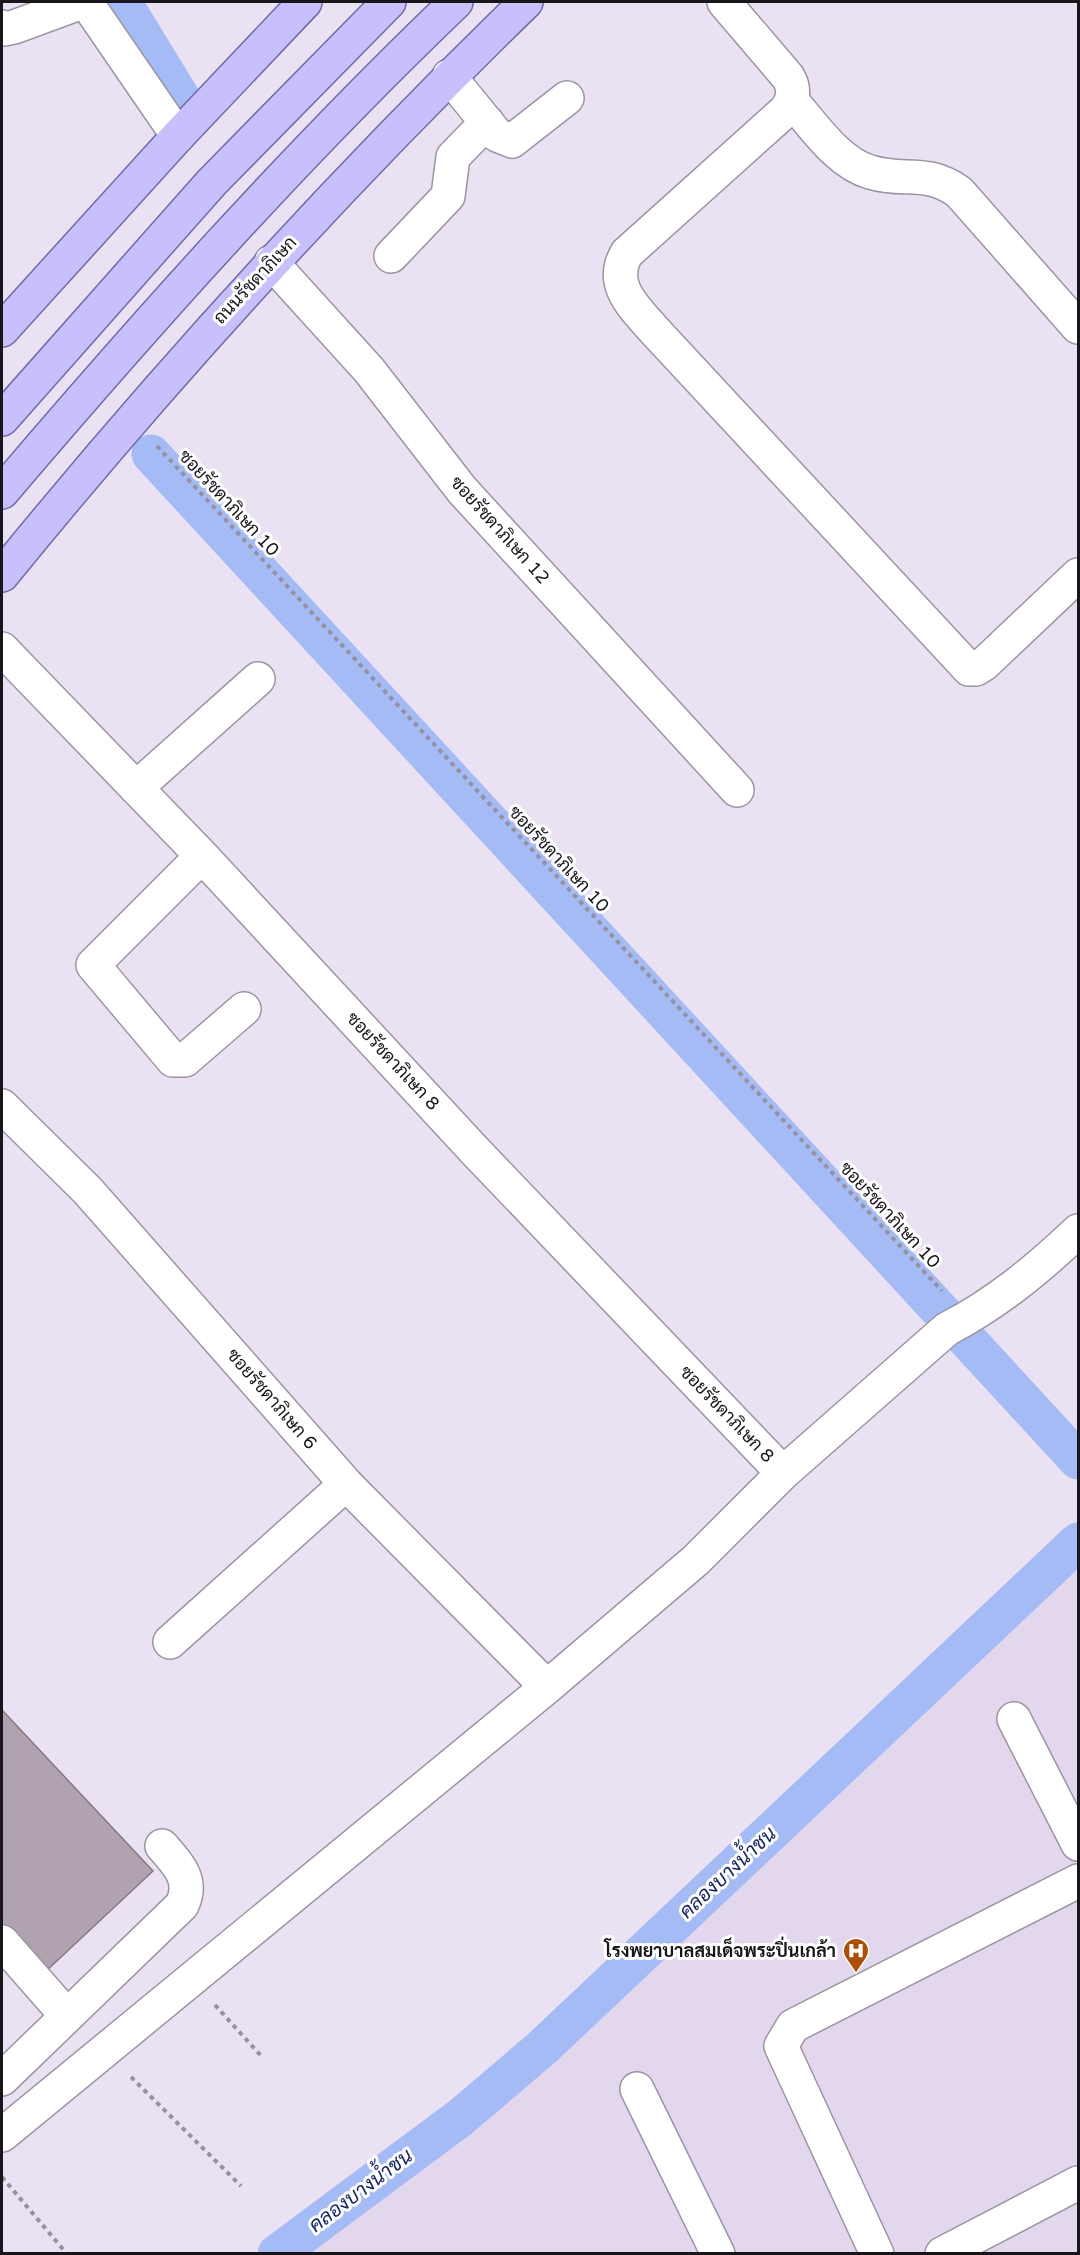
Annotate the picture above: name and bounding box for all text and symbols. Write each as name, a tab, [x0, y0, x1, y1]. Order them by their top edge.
street label: ถนนรัชดาภิเษก	[209, 232, 301, 328]
street label: ซอยรัชดาภิเษก 10	[174, 445, 284, 561]
street label: ซอยรัชดาภิเษก 12	[446, 472, 554, 588]
street label: ซอยรัชดาภิเษก 10	[504, 801, 614, 917]
street label: ซอยรัชดาภิเษก 8	[342, 1007, 444, 1115]
street label: ซอยรัชดาภิเษก 10	[835, 1157, 945, 1273]
street label: ซอยรัชดาภิเษก 6	[222, 1344, 322, 1454]
street label: ซอยรัชดาภิเษก 8	[675, 1361, 779, 1467]
water label: คลองบางน้ำชน	[670, 1817, 782, 1924]
place label: โรงพยาบาลสมเด็จพระปิ่นเกล้า	[603, 1936, 836, 1962]
hospital icon: โรงพยาบาลสมเด็จพระปิ่นเกล้า	[841, 1936, 871, 1974]
water label: คลองบางน้ำชน	[300, 2139, 418, 2238]

